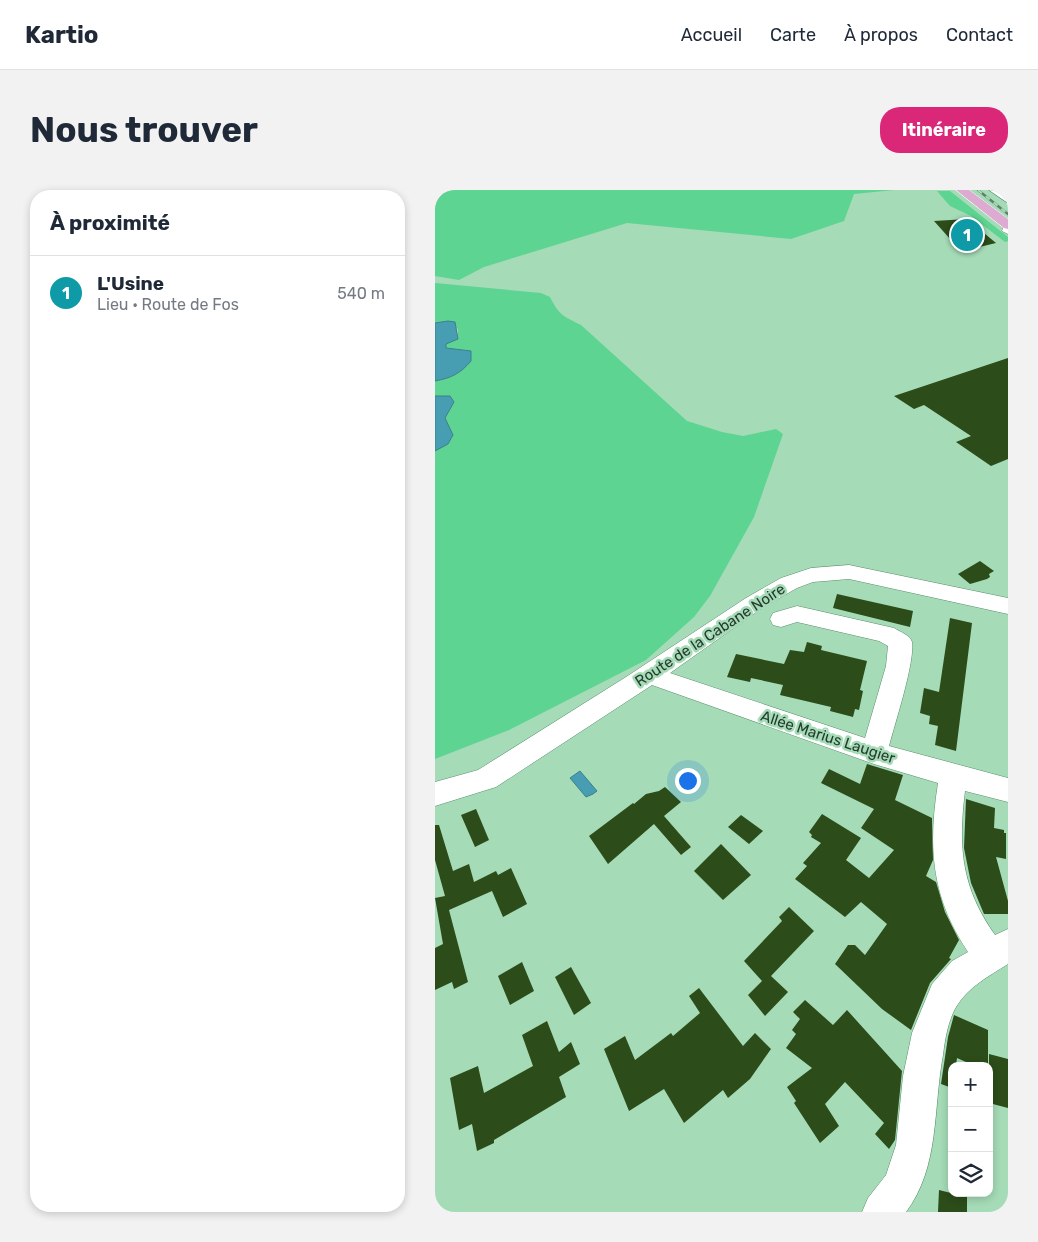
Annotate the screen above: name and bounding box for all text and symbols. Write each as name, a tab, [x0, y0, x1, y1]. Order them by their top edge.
text: Kartio	[25, 21, 99, 49]
text: Accueil	[681, 24, 742, 46]
text: Carte	[770, 24, 816, 46]
text: À propos	[844, 24, 918, 46]
text: Contact	[946, 24, 1013, 46]
button: Itinéraire	[880, 107, 1008, 153]
text: Nous trouver	[30, 109, 258, 151]
text: À proximité	[50, 210, 170, 235]
pin: 1	[951, 216, 983, 254]
text: L'Usine	[97, 272, 164, 295]
text: 1	[62, 284, 70, 303]
text: 540 m	[337, 284, 385, 303]
text: Lieu · Route de Fos	[97, 295, 239, 314]
street label: Route de la Cabane Noire	[632, 580, 788, 690]
street label: Allée Marius Laugier	[759, 707, 898, 767]
your location	[675, 768, 701, 794]
map controls	[948, 1062, 993, 1197]
button: +	[948, 1062, 993, 1107]
button: −	[948, 1107, 993, 1152]
button: layers	[948, 1152, 993, 1197]

